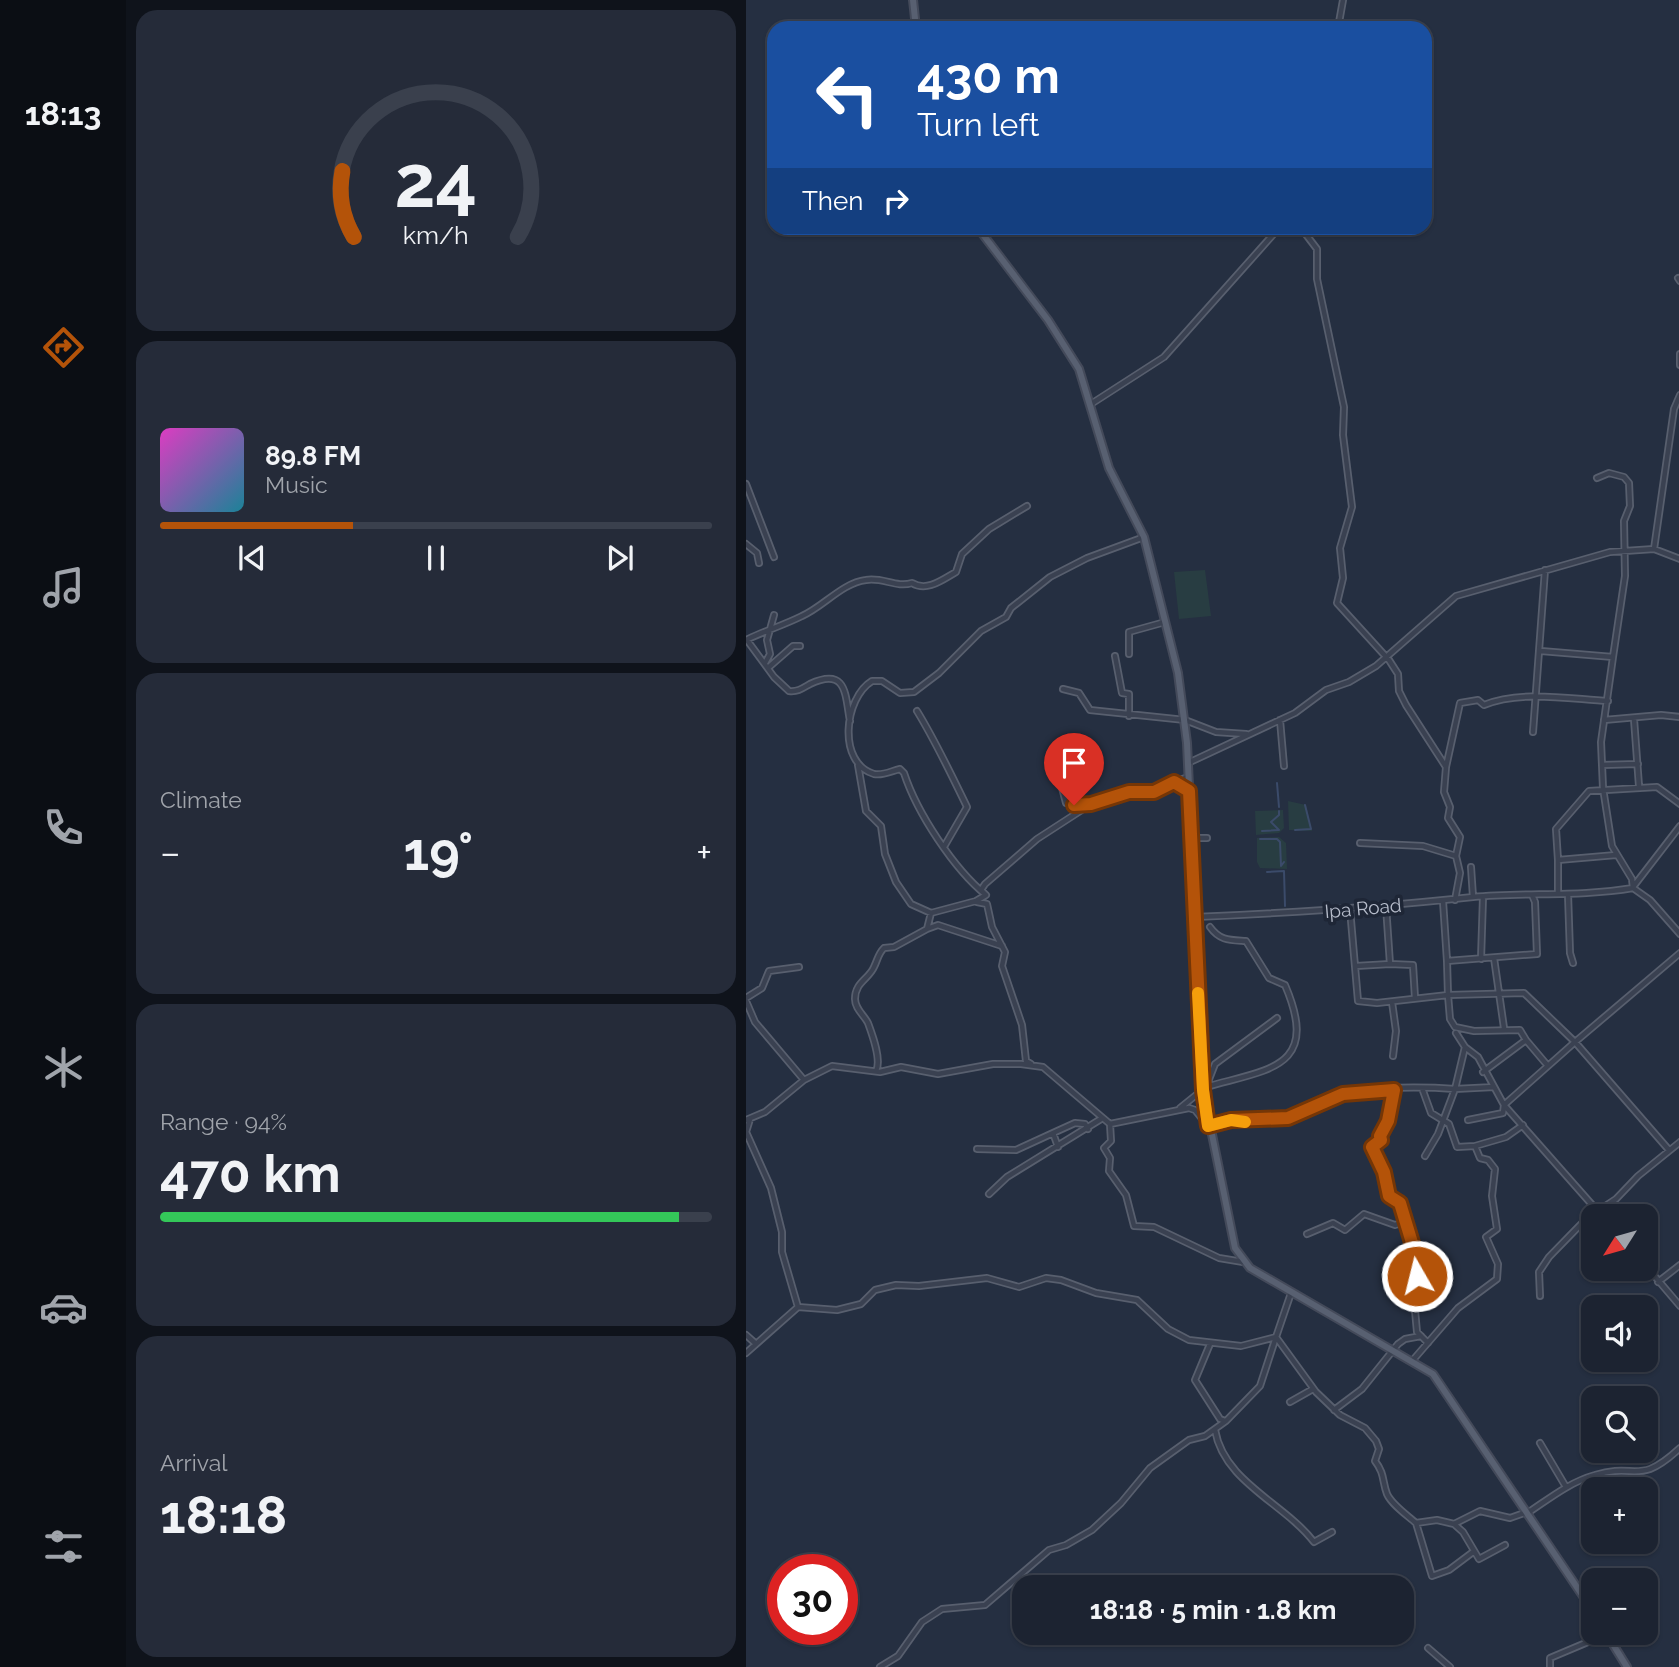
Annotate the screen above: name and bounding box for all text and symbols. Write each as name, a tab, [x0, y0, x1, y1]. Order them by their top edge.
text: 430 m	[917, 47, 1060, 104]
icon: left	[802, 49, 893, 140]
text: 18:13	[25, 95, 101, 132]
text: Turn left	[917, 106, 1039, 143]
text: 24	[395, 139, 477, 224]
icon: right	[877, 182, 915, 220]
text: Then	[802, 186, 863, 216]
text: km/h	[403, 220, 469, 250]
icon: directions	[39, 323, 88, 372]
text: 89.8 FM	[265, 441, 361, 471]
text: Music	[265, 471, 328, 498]
icon: previous	[233, 539, 271, 577]
icon: pause	[417, 539, 455, 577]
icon: next	[601, 539, 639, 577]
icon: music	[39, 563, 88, 612]
pin	[1044, 733, 1104, 805]
icon: arrive	[1055, 744, 1093, 782]
text: Climate	[160, 786, 242, 813]
icon: phone	[39, 803, 88, 852]
text: 19°	[404, 821, 473, 882]
text: −	[160, 830, 180, 875]
text: +	[696, 830, 712, 875]
street label: Ipa Road	[1324, 894, 1402, 922]
icon: climate	[39, 1043, 88, 1092]
text: Range · 94%	[160, 1108, 287, 1135]
text: 470 km	[160, 1143, 341, 1204]
north arrow	[1581, 1204, 1658, 1281]
map controls	[1581, 1204, 1658, 1645]
position arrow	[1380, 1239, 1454, 1313]
icon: car	[39, 1283, 88, 1332]
button: sound	[1581, 1295, 1658, 1372]
button: search	[1581, 1386, 1658, 1463]
text: Arrival	[160, 1449, 227, 1476]
button: +	[1581, 1477, 1658, 1554]
text: 18:18	[160, 1484, 287, 1545]
icon: filters	[39, 1522, 88, 1571]
speed limit sign: 30	[767, 1554, 858, 1645]
button: −	[1581, 1568, 1658, 1645]
text: 18:18 · 5 min · 1.8 km	[1090, 1595, 1336, 1625]

